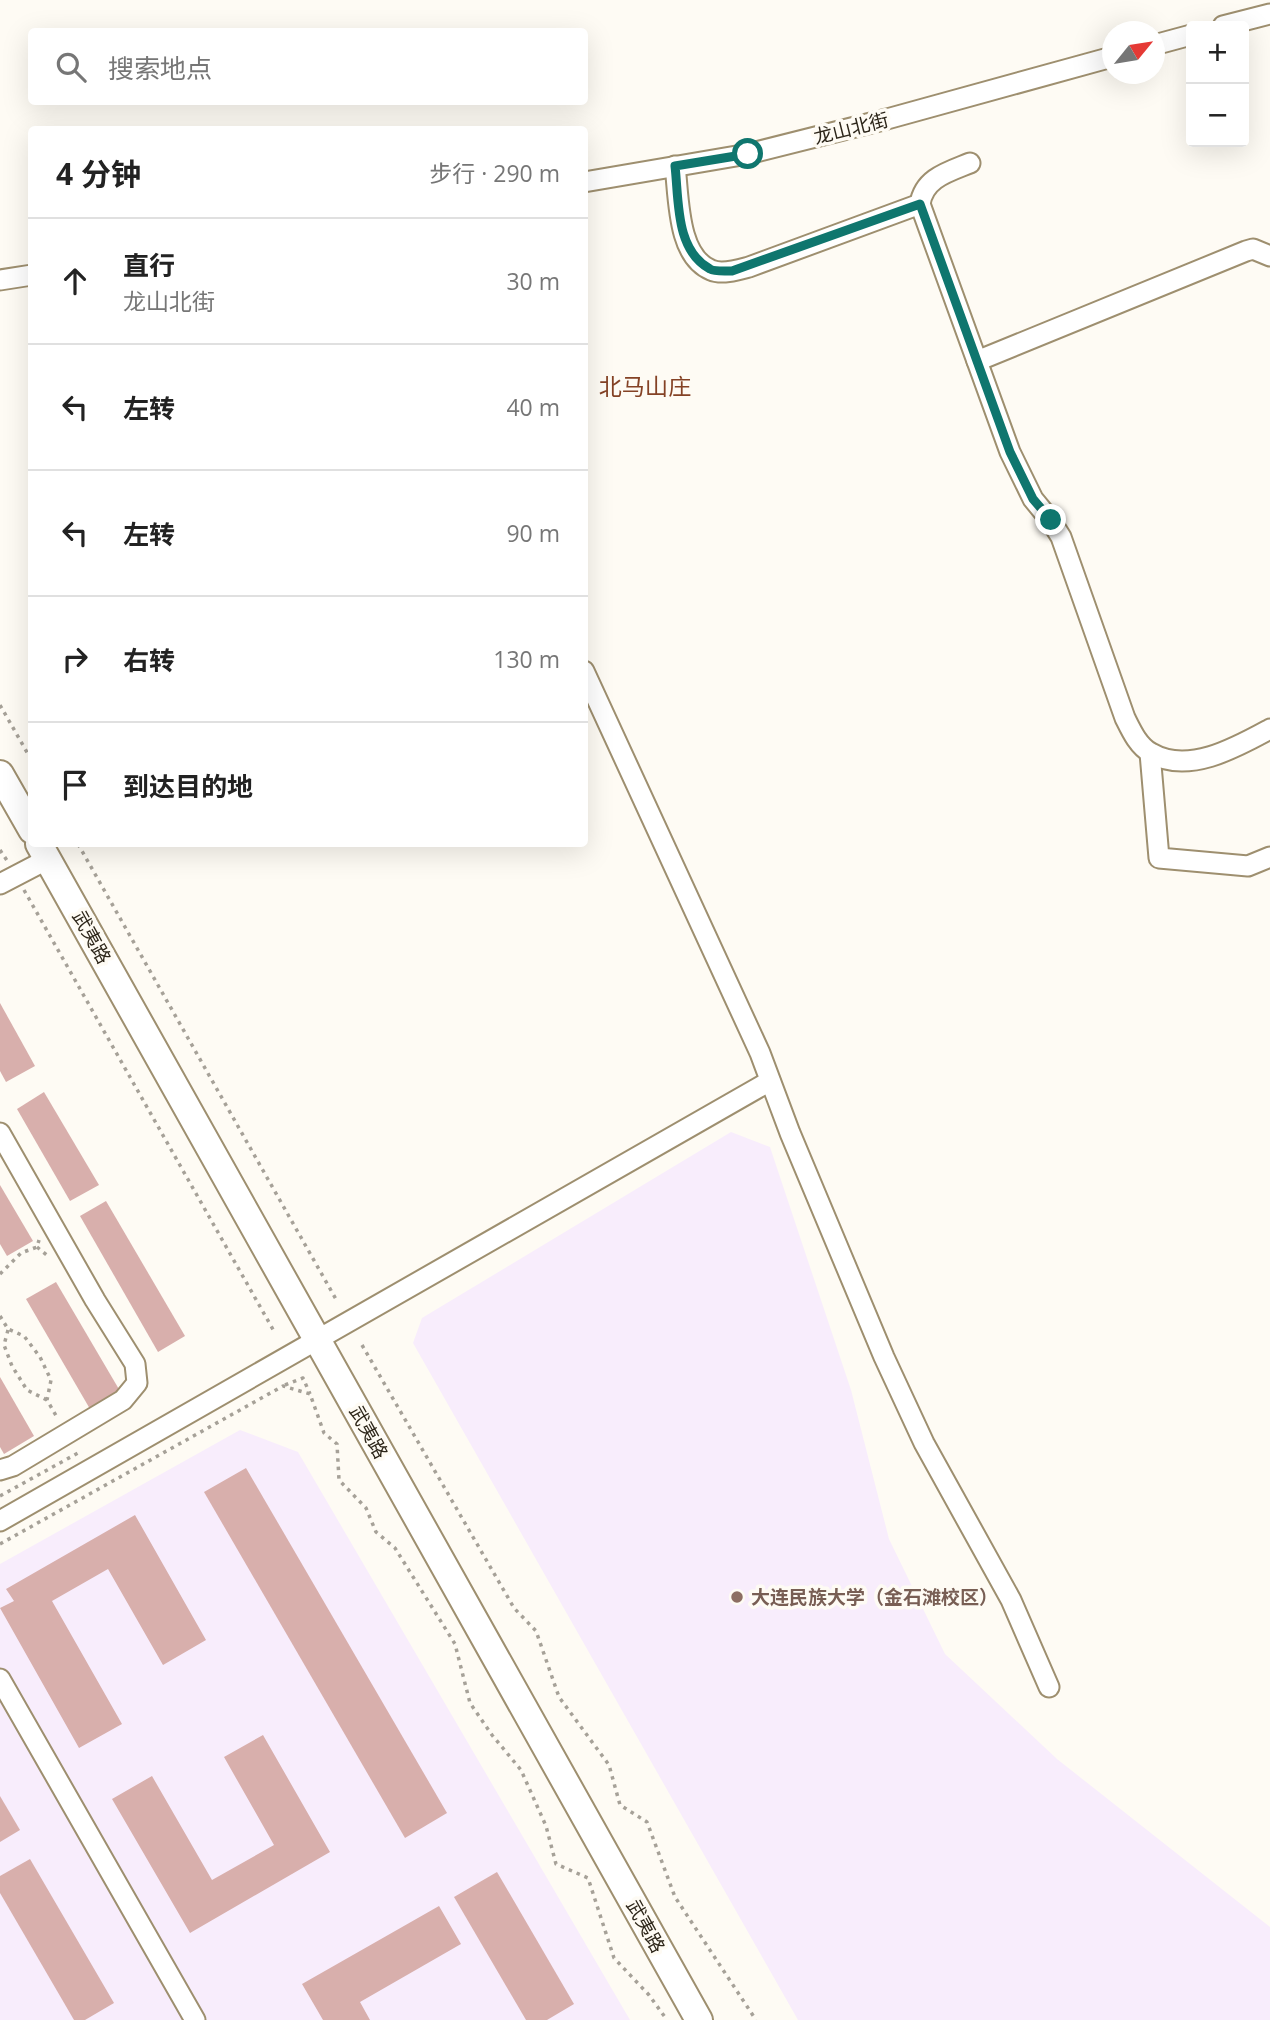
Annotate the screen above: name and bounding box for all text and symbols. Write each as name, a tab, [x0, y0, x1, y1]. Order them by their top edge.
north arrow	[1102, 21, 1165, 84]
map controls	[1186, 21, 1249, 147]
button: +	[1186, 21, 1249, 84]
search box	[28, 28, 588, 105]
icon: search	[52, 48, 90, 86]
text: 搜索地点	[108, 50, 212, 86]
button: −	[1186, 84, 1249, 147]
street label: 龙山北街	[811, 106, 891, 150]
route start	[732, 138, 763, 169]
text: 4 分钟	[56, 153, 141, 194]
text: 步行 · 290 m	[429, 157, 560, 189]
text: 直行	[123, 247, 175, 283]
icon: ahead	[56, 262, 94, 300]
text: 30 m	[506, 265, 560, 297]
text: 龙山北街	[123, 285, 215, 317]
district label: 北马山庄	[599, 370, 691, 402]
icon: left	[56, 388, 94, 426]
text: 左转	[123, 390, 175, 426]
text: 40 m	[506, 391, 560, 423]
route end	[1035, 504, 1066, 535]
icon: left	[56, 514, 94, 552]
text: 左转	[123, 516, 175, 552]
text: 90 m	[506, 517, 560, 549]
icon: right	[56, 640, 94, 678]
text: 右转	[123, 642, 175, 678]
text: 130 m	[493, 643, 560, 675]
icon: arrive	[56, 766, 94, 804]
text: 到达目的地	[123, 768, 253, 804]
street label: 武夷路	[67, 906, 117, 968]
street label: 武夷路	[344, 1401, 394, 1463]
place label: 大连民族大学（金石滩校区）	[751, 1584, 998, 1610]
marker: 大连民族大学（金石滩校区）	[729, 1589, 745, 1605]
street label: 武夷路	[621, 1895, 671, 1957]

